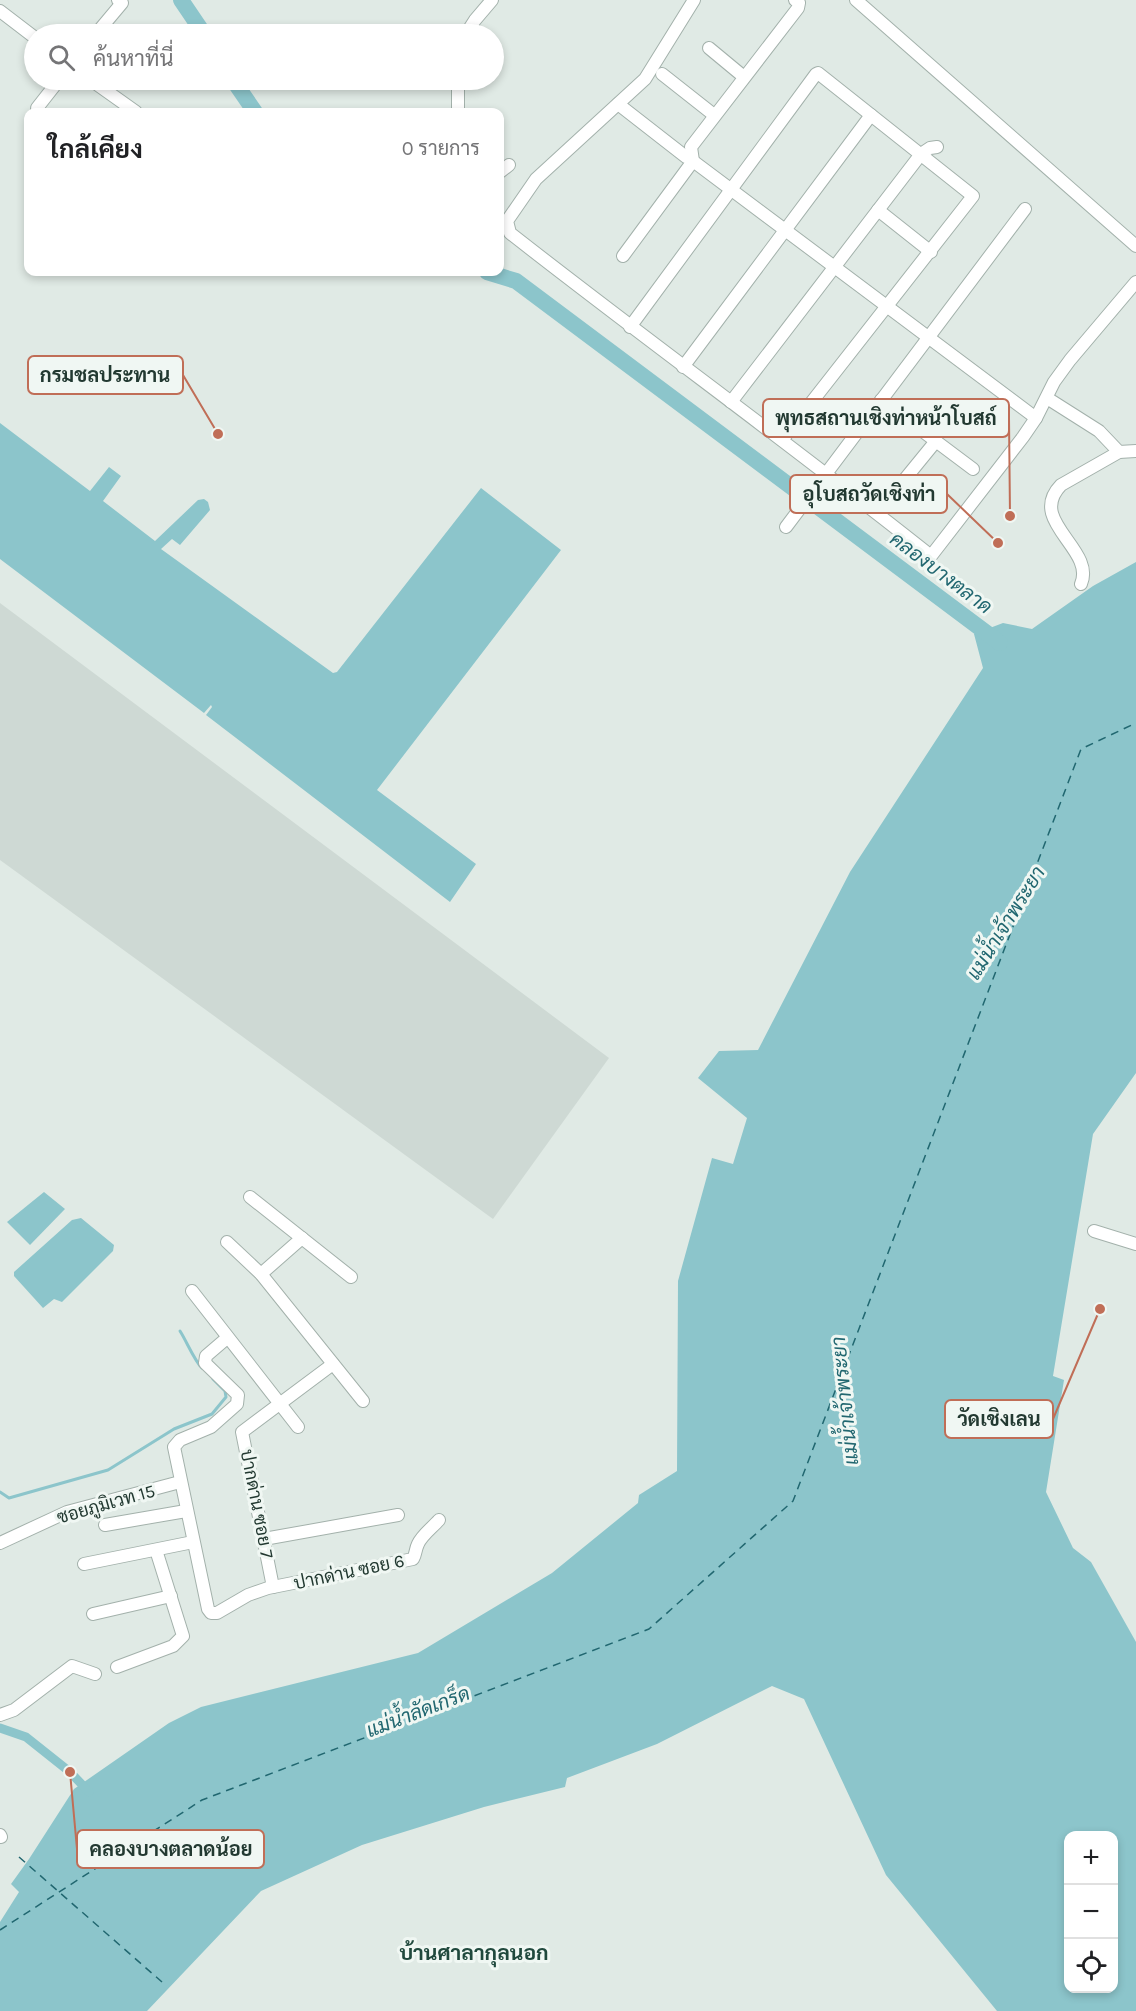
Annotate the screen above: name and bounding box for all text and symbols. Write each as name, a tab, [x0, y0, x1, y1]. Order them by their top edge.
search box	[24, 24, 504, 90]
icon: search	[45, 41, 78, 74]
text: ค้นหาที่นี่	[93, 46, 173, 72]
text: ใกล้เคียง	[48, 134, 143, 165]
text: 0 รายการ	[402, 137, 480, 160]
callout: กรมชลประทาน	[28, 356, 183, 394]
text: กรมชลประทาน	[40, 364, 170, 387]
callout: พุทธสถานเชิงท่าหน้าโบสถ์	[763, 399, 1009, 437]
text: พุทธสถานเชิงท่าหน้าโบสถ์	[775, 404, 997, 433]
callout: อุโบสถวัดเชิงท่า	[790, 475, 947, 513]
text: อุโบสถวัดเชิงท่า	[802, 480, 936, 509]
water label: คลองบางตลาด	[886, 527, 996, 619]
water label: แม่น้ำเจ้าพระยา	[956, 858, 1050, 984]
water label: แม่น้ำเจ้าพระยา	[820, 1336, 863, 1467]
callout: วัดเชิงเลน	[945, 1400, 1053, 1438]
text: วัดเชิงเลน	[957, 1406, 1041, 1431]
street label: ปากด่าน ซอย 7	[236, 1447, 279, 1561]
street label: ซอยภูมิเวท 15	[54, 1479, 158, 1530]
street label: ปากด่าน ซอย 6	[291, 1549, 406, 1594]
water label: แม่น้ำลัดเกร็ด	[360, 1675, 473, 1742]
callout: คลองบางตลาดน้อย	[77, 1830, 264, 1868]
map controls	[1064, 1831, 1118, 1993]
button: +	[1064, 1831, 1118, 1885]
text: คลองบางตลาดน้อย	[90, 1836, 252, 1861]
button: −	[1064, 1885, 1118, 1939]
button: locate	[1064, 1939, 1118, 1993]
district label: บ้านศาลากุลนอก	[399, 1940, 549, 1968]

